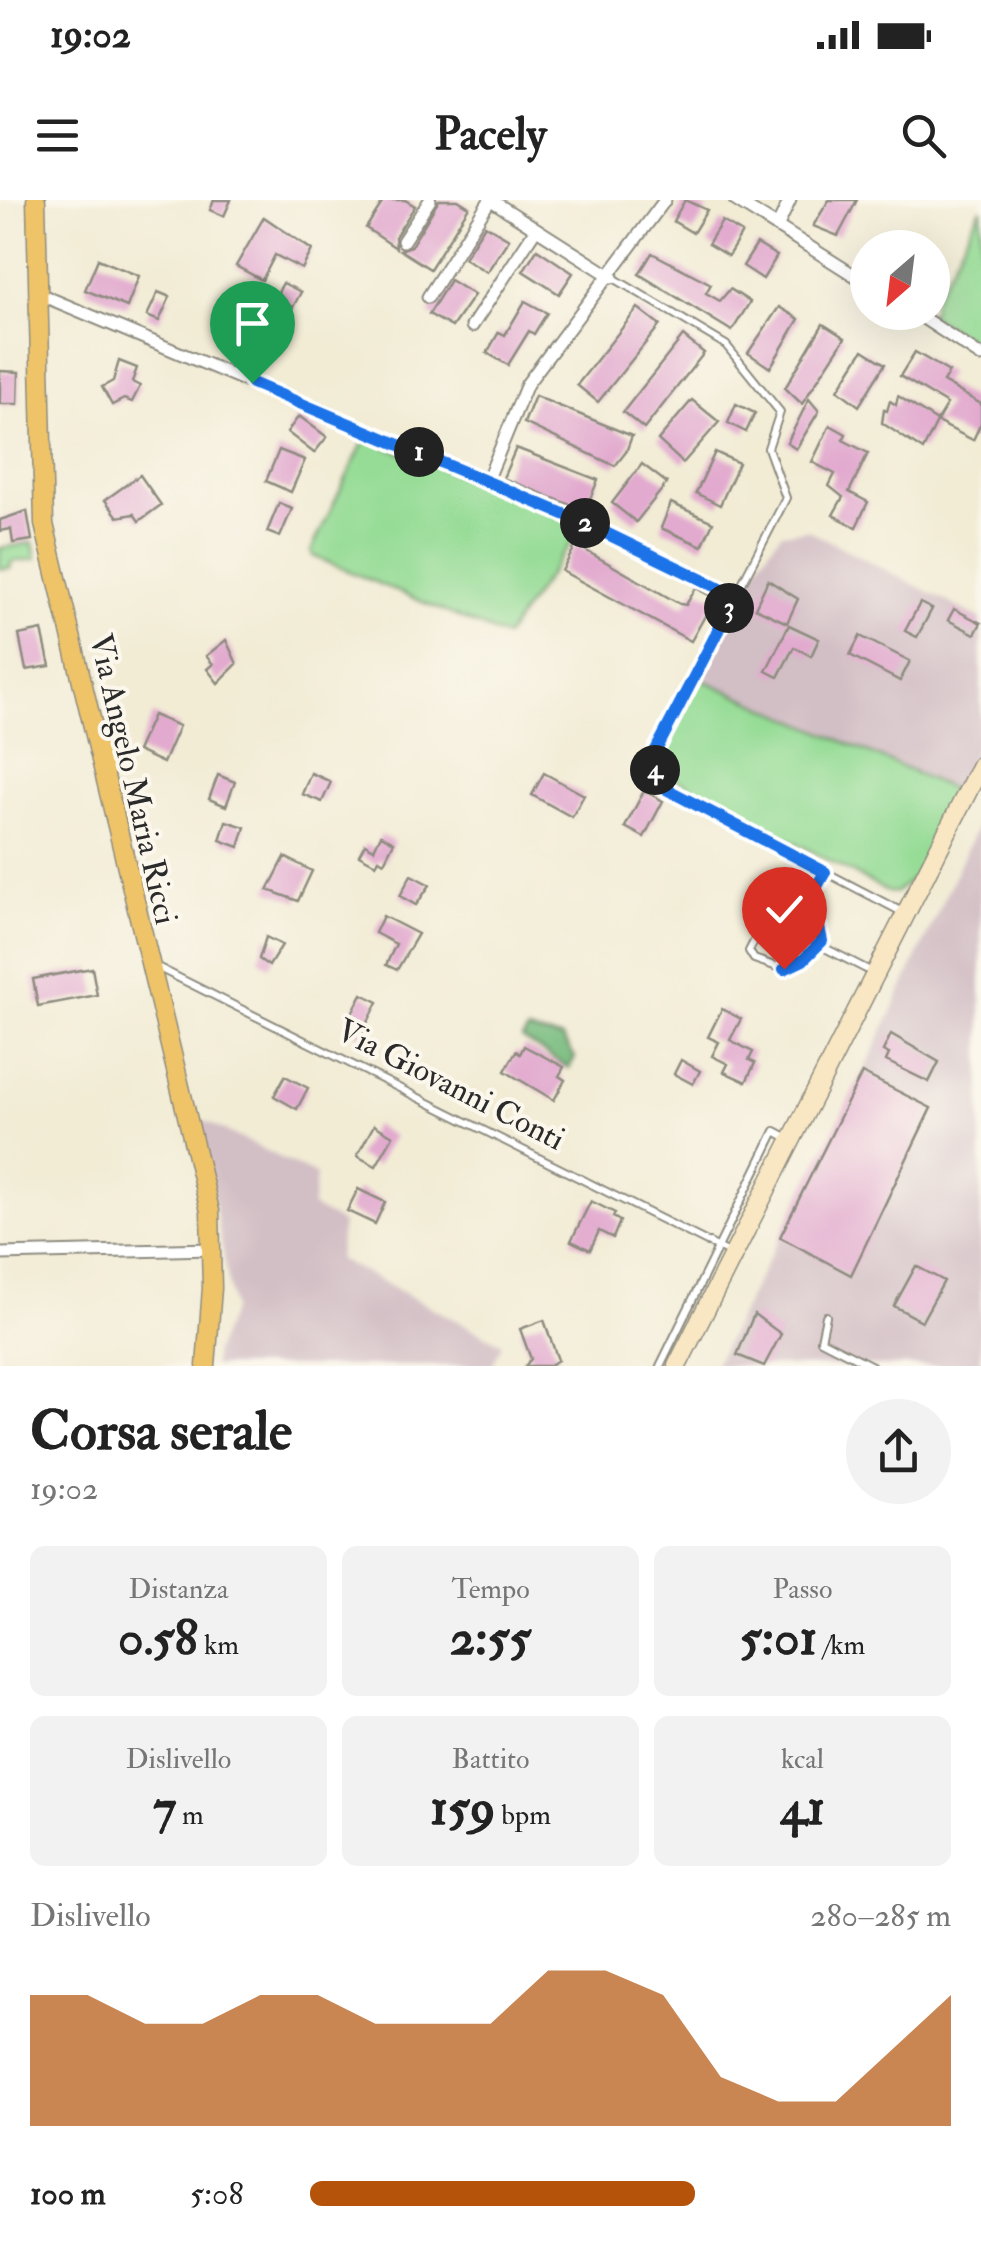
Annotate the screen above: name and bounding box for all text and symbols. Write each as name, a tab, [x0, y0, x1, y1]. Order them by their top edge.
text: 19:02	[50, 11, 131, 59]
text: Pacely	[435, 107, 546, 163]
icon: menu	[30, 108, 85, 163]
icon: search	[896, 108, 951, 163]
north arrow	[850, 230, 950, 330]
map controls	[850, 230, 950, 330]
pin	[210, 281, 295, 384]
icon: arrive	[225, 296, 280, 351]
pin: 1	[394, 427, 444, 477]
text: 1	[414, 434, 424, 469]
pin: 2	[560, 498, 610, 548]
text: 2	[578, 505, 592, 540]
pin: 3	[704, 583, 754, 633]
text: 3	[724, 590, 734, 625]
street label: Via Angelo Maria Ricci	[80, 630, 186, 928]
pin: 4	[630, 745, 680, 795]
text: 4	[647, 752, 663, 787]
pin	[742, 867, 827, 970]
icon: check	[757, 882, 812, 937]
street label: Via Giovanni Conti	[330, 1010, 571, 1160]
text: Corsa serale	[30, 1397, 292, 1466]
button: share	[846, 1399, 951, 1504]
text: 19:02	[30, 1469, 98, 1509]
text: Distanza	[129, 1572, 228, 1607]
text: Tempo	[451, 1572, 530, 1607]
text: Passo	[773, 1572, 832, 1607]
text: 0.58	[118, 1607, 198, 1670]
text: 2:55	[450, 1607, 531, 1670]
text: 5:01	[740, 1607, 817, 1670]
text: km	[198, 1628, 239, 1663]
text: /km	[817, 1628, 865, 1663]
text: Dislivello	[126, 1742, 231, 1777]
text: Battito	[452, 1742, 529, 1777]
text: kcal	[781, 1742, 824, 1777]
text: 7	[153, 1777, 176, 1840]
text: 159	[430, 1777, 495, 1840]
text: 41	[780, 1777, 825, 1840]
text: m	[176, 1798, 204, 1833]
text: bpm	[495, 1798, 551, 1833]
text: Dislivello	[30, 1896, 151, 1936]
text: 280–285 m	[810, 1896, 951, 1936]
text: 100 m	[30, 2174, 106, 2214]
text: 5:08	[190, 2174, 243, 2214]

